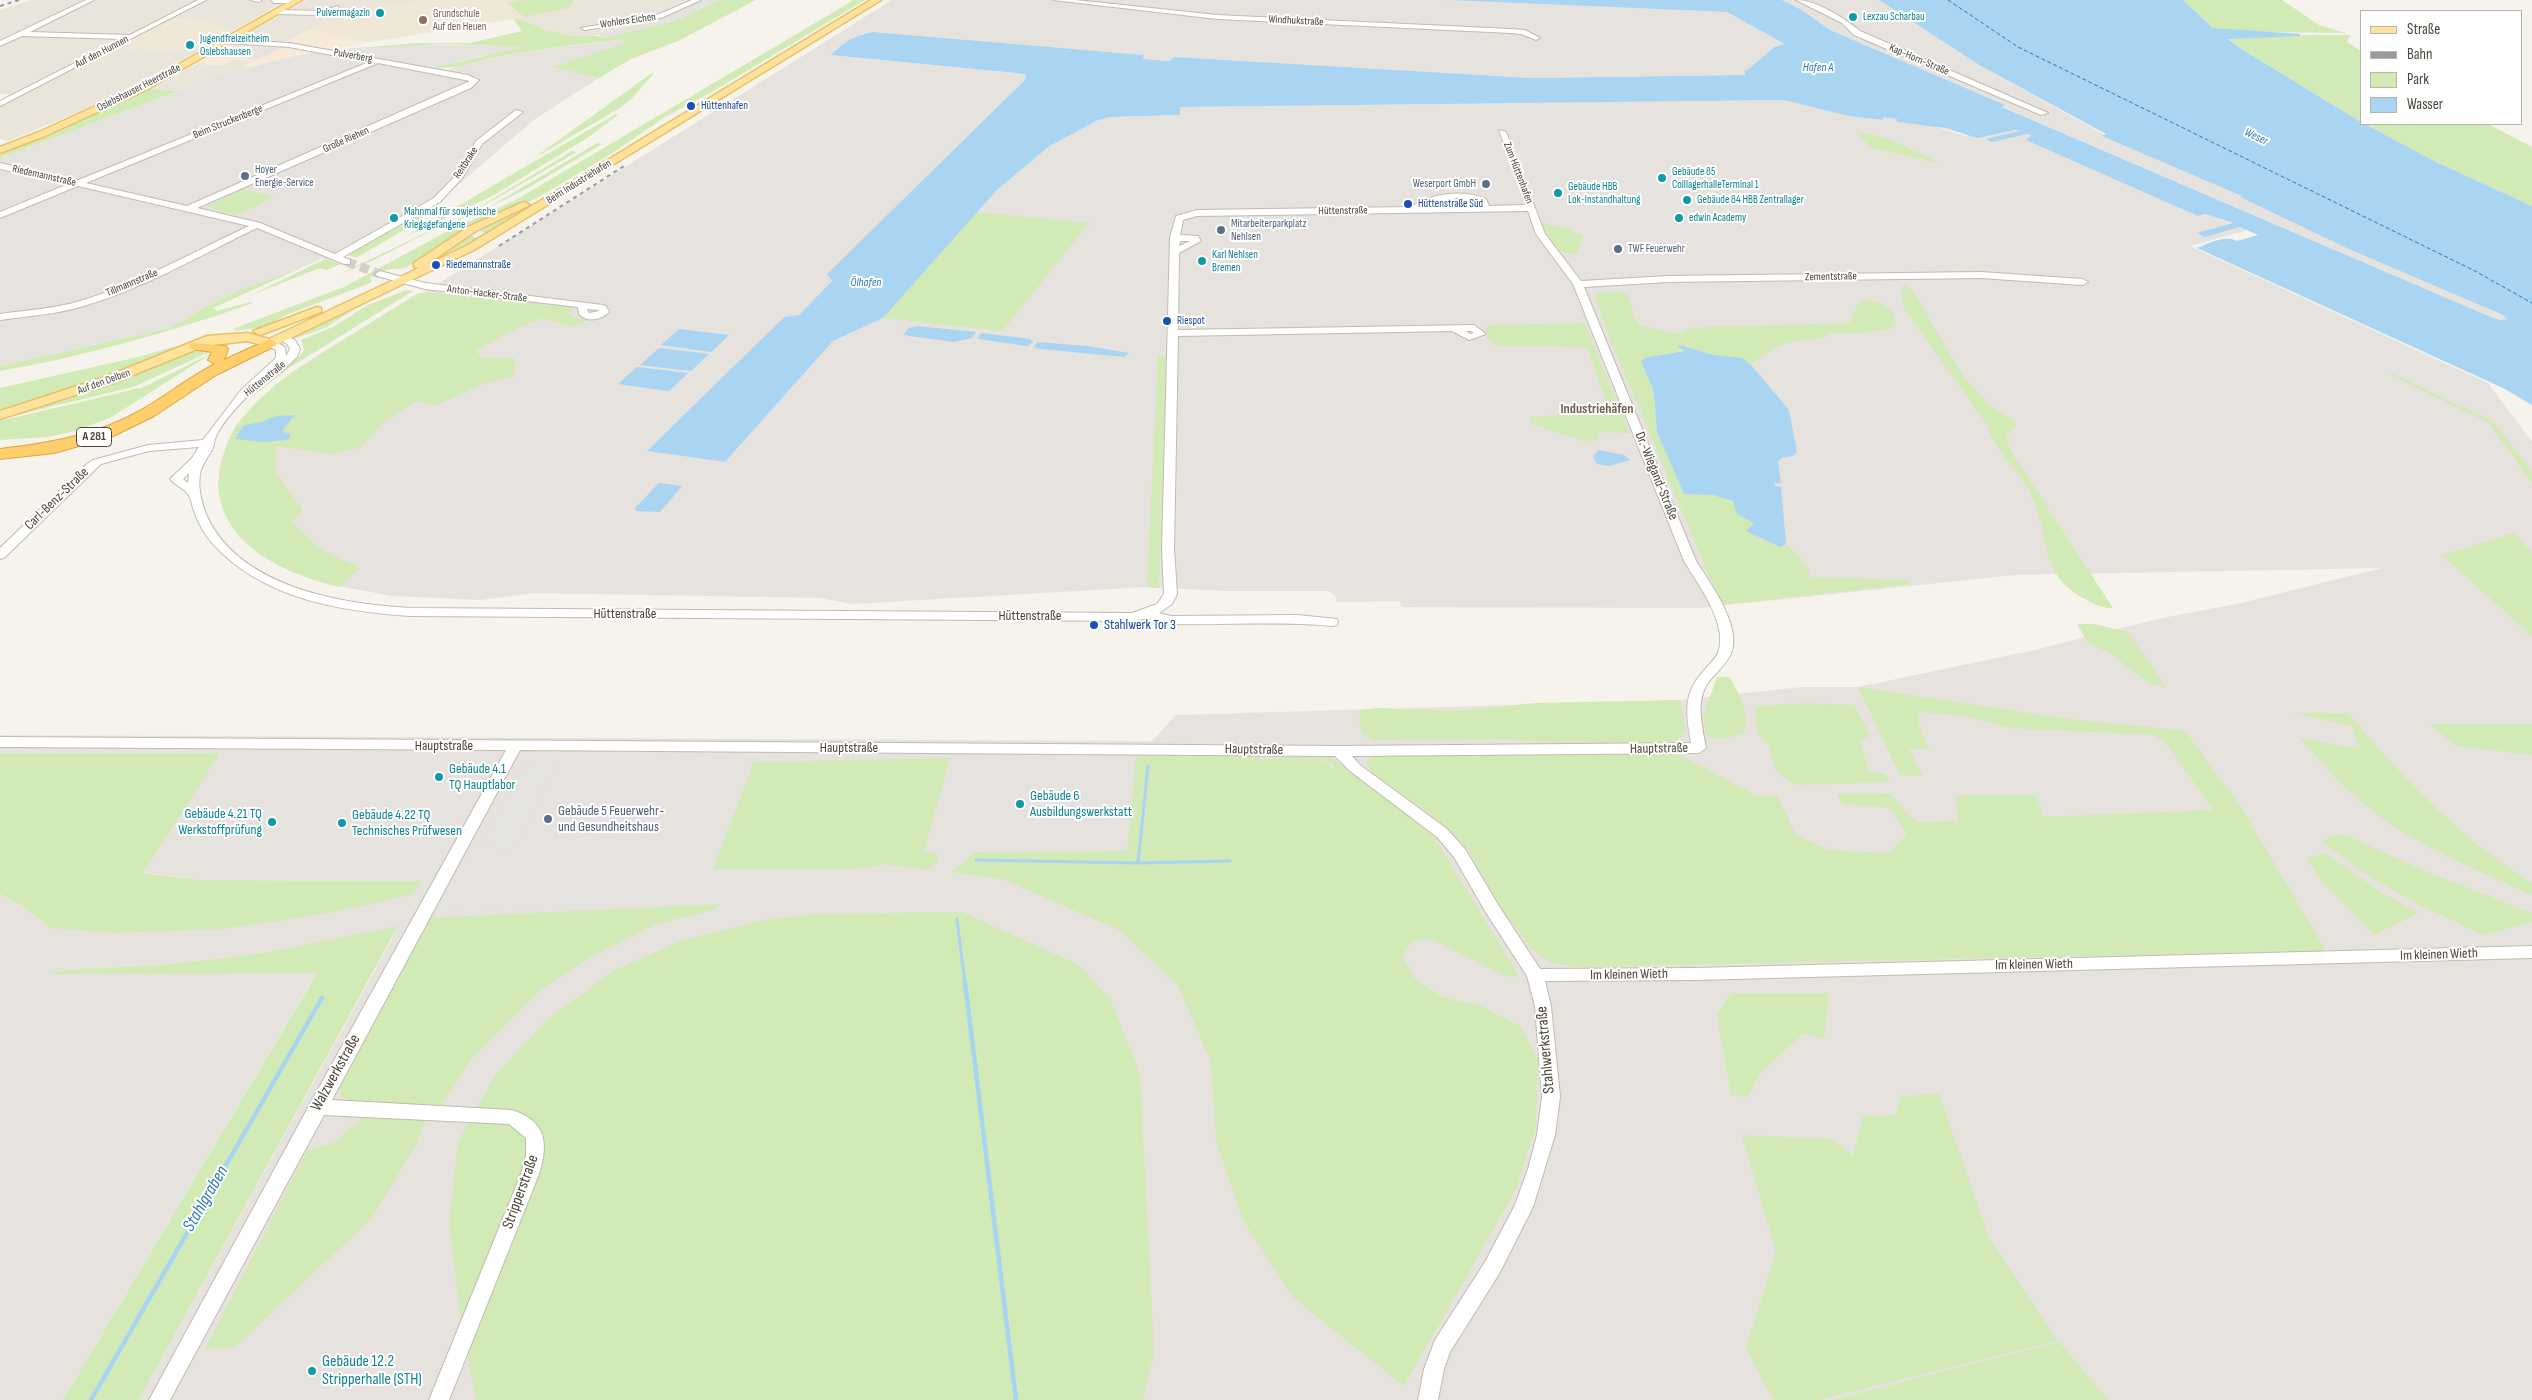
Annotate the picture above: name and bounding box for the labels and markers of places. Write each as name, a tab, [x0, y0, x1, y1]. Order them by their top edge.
place label: Pulvermagazin	[316, 6, 370, 20]
marker: Pulvermagazin	[374, 7, 386, 19]
place label: Grundschule Auf den Heuen	[433, 7, 486, 33]
place label: Lexzau Scharbau	[1863, 10, 1925, 24]
marker: Lexzau Scharbau	[1847, 11, 1859, 23]
marker: Grundschule Auf den Heuen	[417, 14, 429, 26]
place label: Jugendfreizeitheim Oslebshausen	[200, 32, 269, 58]
marker: Jugendfreizeitheim Oslebshausen	[184, 39, 196, 51]
place label: Hüttenhafen	[701, 99, 748, 113]
marker: Hüttenhafen	[685, 100, 697, 112]
place label: Hoyer Energie-Service	[255, 163, 314, 189]
place label: Gebäude 85 CoillagerhalleTerminal 1	[1672, 165, 1759, 191]
marker: Hoyer Energie-Service	[239, 170, 251, 182]
marker: Gebäude 85 CoillagerhalleTerminal 1	[1656, 172, 1668, 184]
place label: Weserport GmbH	[1413, 177, 1476, 191]
marker: Weserport GmbH	[1480, 178, 1492, 190]
place label: Gebäude HBB Lok-Instandhaltung	[1568, 180, 1640, 206]
marker: Gebäude HBB Lok-Instandhaltung	[1552, 187, 1564, 199]
place label: Gebäude 84 HBB Zentrallager	[1697, 193, 1804, 207]
marker: Gebäude 84 HBB Zentrallager	[1681, 194, 1693, 206]
place label: Hüttenstraße Süd	[1418, 197, 1483, 211]
marker: Hüttenstraße Süd	[1402, 198, 1414, 210]
place label: Mahnmal für sowjetische Kriegsgefangene	[404, 205, 496, 231]
place label: edwin Academy	[1689, 211, 1746, 225]
marker: Mahnmal für sowjetische Kriegsgefangene	[388, 212, 400, 224]
marker: edwin Academy	[1673, 212, 1685, 224]
place label: Mitarbeiterparkplatz Nehlsen	[1231, 217, 1307, 243]
marker: Mitarbeiterparkplatz Nehlsen	[1215, 224, 1227, 236]
place label: TWF Feuerwehr	[1628, 242, 1685, 256]
marker: TWF Feuerwehr	[1612, 243, 1624, 255]
place label: Karl Nehlsen Bremen	[1212, 248, 1258, 274]
marker: Karl Nehlsen Bremen	[1196, 255, 1208, 267]
place label: Riedemannstraße	[446, 258, 511, 272]
marker: Riedemannstraße	[430, 259, 442, 271]
place label: Riespot	[1177, 314, 1205, 328]
marker: Riespot	[1161, 315, 1173, 327]
place label: Stahlwerk Tor 3	[1104, 617, 1176, 633]
marker: Stahlwerk Tor 3	[1088, 619, 1100, 631]
place label: Gebäude 4.1 TQ Hauptlabor	[449, 761, 516, 794]
marker: Gebäude 4.1 TQ Hauptlabor	[433, 771, 445, 783]
place label: Gebäude 6 Ausbildungswerkstatt	[1030, 788, 1132, 820]
marker: Gebäude 6 Ausbildungswerkstatt	[1014, 798, 1026, 810]
place label: Gebäude 5 Feuerwehr- und Gesundheitshaus	[558, 803, 664, 836]
place label: Gebäude 4.21 TQ Werkstoffprüfung	[178, 806, 262, 839]
place label: Gebäude 4.22 TQ Technisches Prüfwesen	[352, 807, 462, 840]
marker: Gebäude 5 Feuerwehr- und Gesundheitshaus	[542, 813, 554, 825]
marker: Gebäude 4.21 TQ Werkstoffprüfung	[266, 816, 278, 828]
marker: Gebäude 4.22 TQ Technisches Prüfwesen	[336, 817, 348, 829]
place label: Gebäude 12.2 Stripperhalle (STH)	[322, 1352, 422, 1390]
marker: Gebäude 12.2 Stripperhalle (STH)	[306, 1365, 318, 1377]

